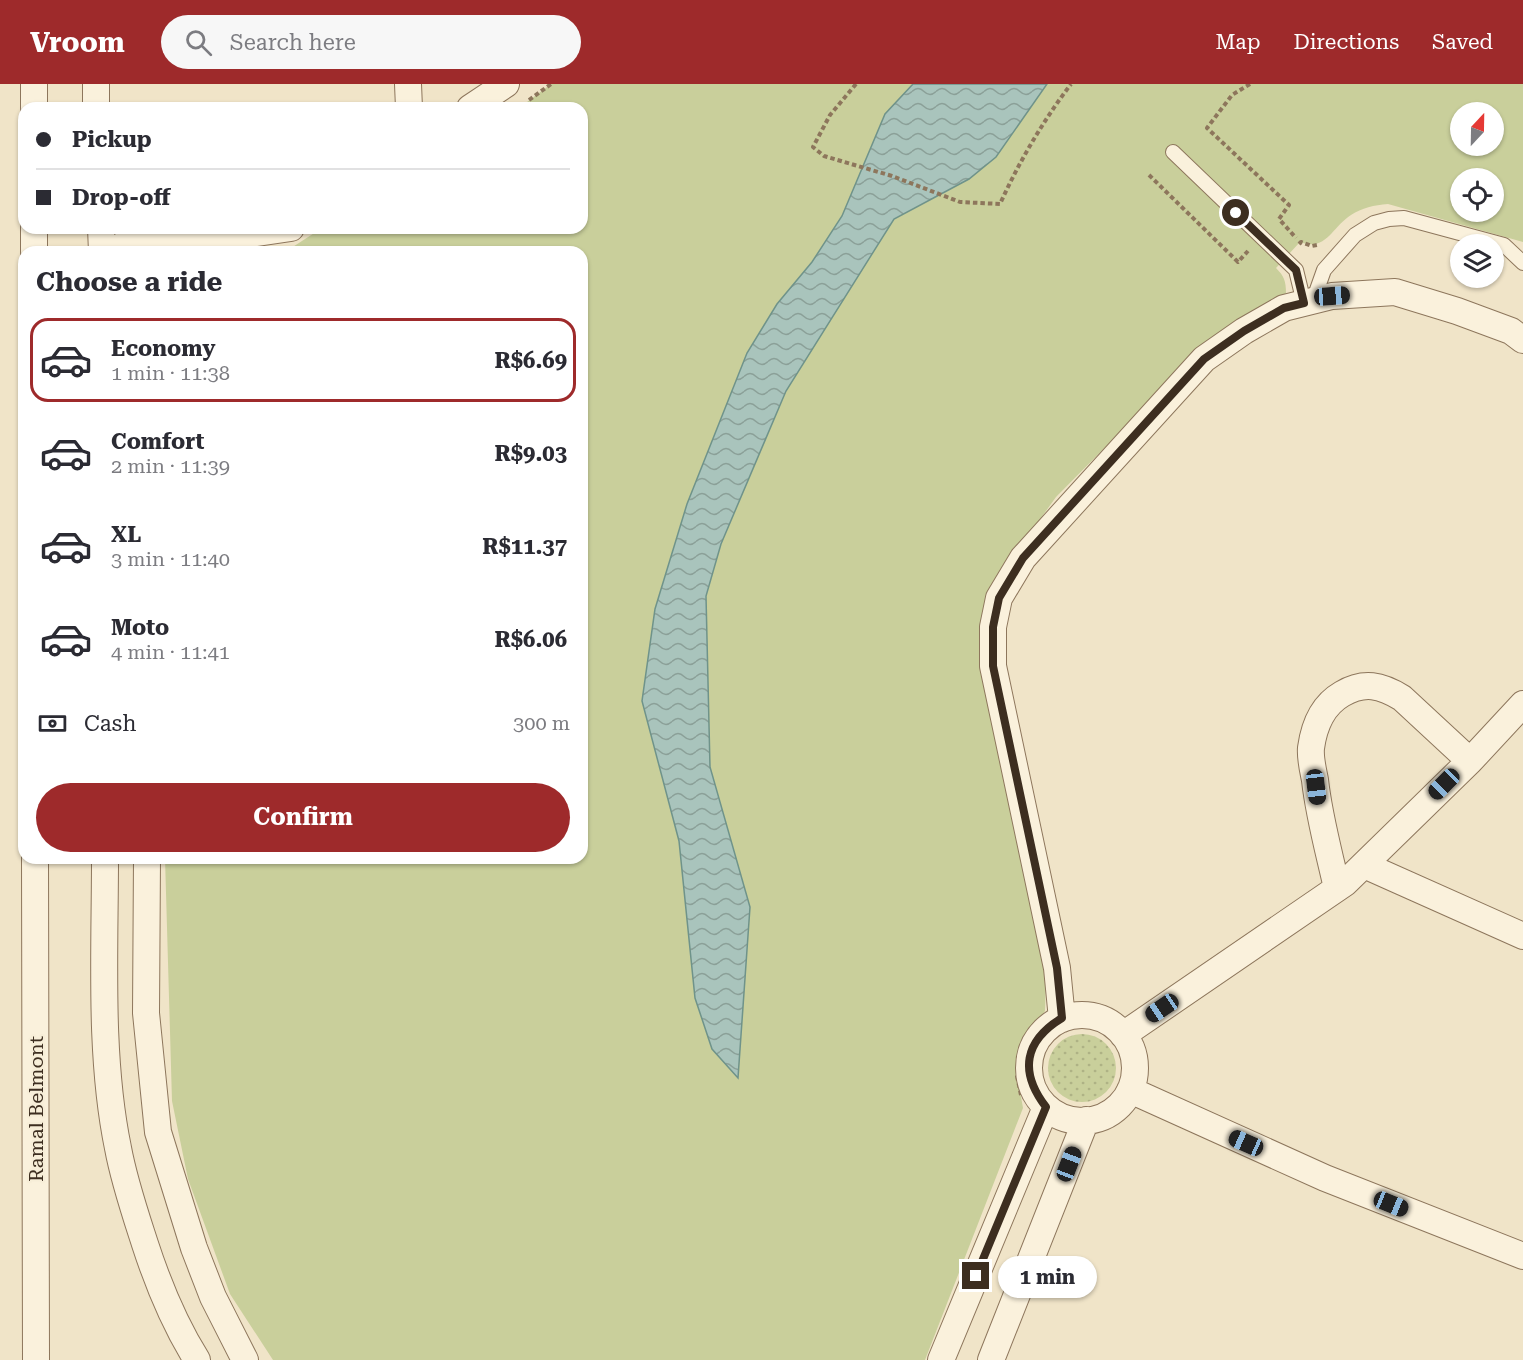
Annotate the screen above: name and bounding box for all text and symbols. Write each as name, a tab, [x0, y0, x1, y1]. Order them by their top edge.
search box	[161, 15, 581, 69]
text: Vroom	[30, 26, 125, 59]
icon: search	[182, 26, 215, 59]
text: Search here	[230, 30, 356, 55]
text: Map	[1216, 30, 1260, 54]
text: Directions	[1293, 30, 1399, 54]
text: Saved	[1432, 30, 1493, 54]
north arrow	[1450, 102, 1504, 156]
map controls	[1450, 102, 1504, 288]
text: Pickup	[72, 127, 152, 152]
button: locate	[1450, 168, 1504, 222]
text: Drop-off	[72, 185, 170, 210]
route start	[1222, 199, 1249, 226]
button: layers	[1450, 234, 1504, 288]
text: Choose a ride	[36, 266, 222, 298]
car	[1313, 286, 1351, 306]
icon: car	[39, 333, 93, 387]
text: Economy	[111, 336, 215, 361]
text: R$6.69	[494, 348, 567, 373]
text: 1 min · 11:38	[111, 361, 230, 385]
icon: car	[39, 426, 93, 480]
text: Comfort	[111, 429, 204, 454]
text: R$9.03	[494, 441, 567, 466]
text: 2 min · 11:39	[111, 454, 230, 478]
icon: car	[39, 519, 93, 573]
text: XL	[111, 522, 141, 547]
text: R$11.37	[482, 534, 567, 559]
text: 3 min · 11:40	[111, 547, 230, 571]
icon: car	[39, 612, 93, 666]
text: Moto	[111, 615, 169, 640]
text: R$6.06	[494, 627, 567, 652]
text: 4 min · 11:41	[111, 640, 230, 664]
icon: cash	[36, 707, 69, 740]
text: Cash	[84, 711, 136, 736]
text: 300 m	[513, 711, 570, 735]
car	[1425, 765, 1463, 803]
car	[1305, 768, 1327, 806]
button: Confirm	[36, 783, 570, 852]
car	[1142, 990, 1182, 1026]
street label: Ramal Belmont	[24, 1035, 48, 1182]
car	[1226, 1127, 1266, 1159]
car	[1054, 1144, 1084, 1184]
car	[1371, 1189, 1411, 1219]
callout: 1 min	[997, 1255, 1096, 1297]
route end	[962, 1262, 989, 1289]
text: 1 min	[1020, 1265, 1075, 1289]

